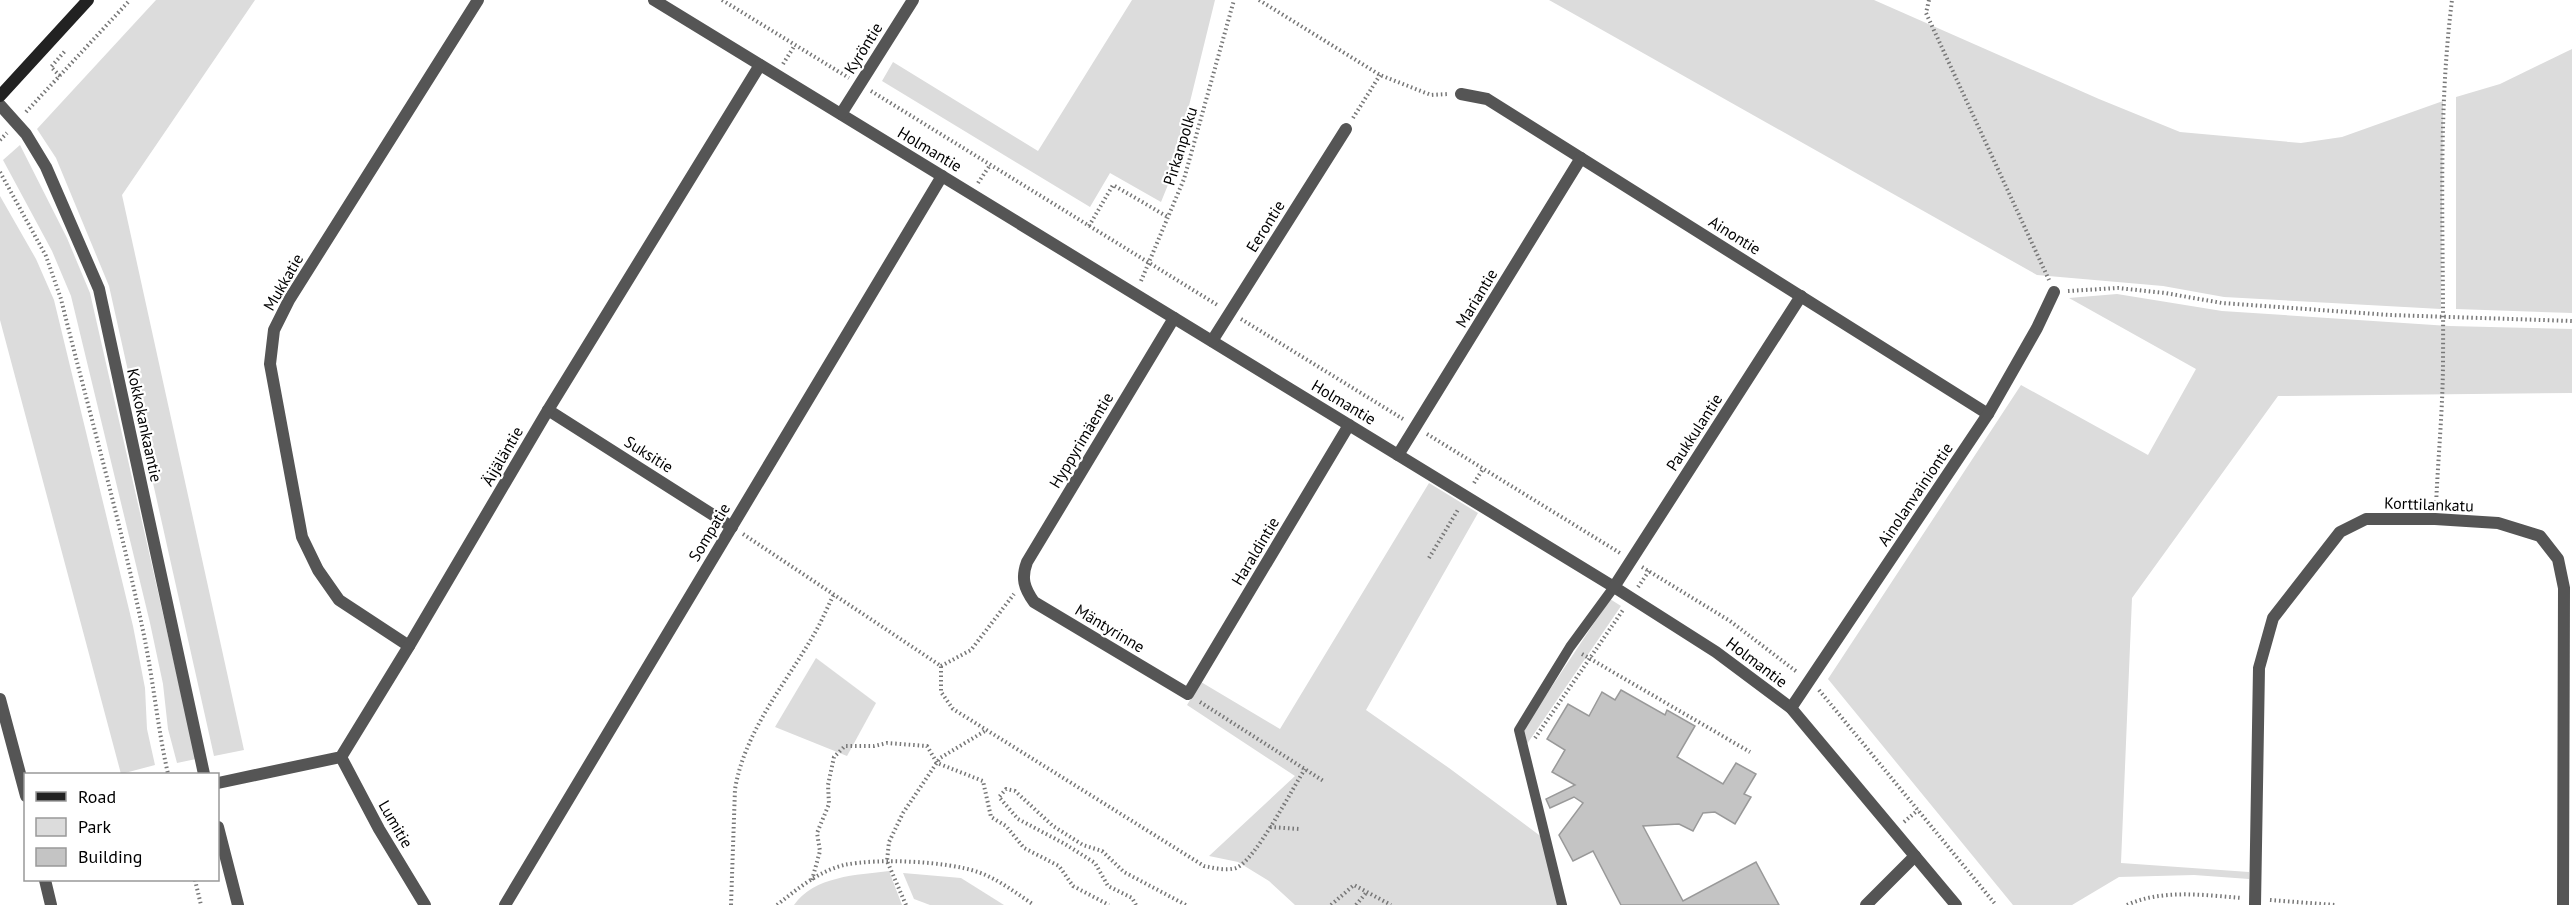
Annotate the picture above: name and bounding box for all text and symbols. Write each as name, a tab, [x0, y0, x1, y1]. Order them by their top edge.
street label: Kyröntie	[839, 19, 887, 77]
street label: Pirkanpolku	[1159, 104, 1201, 188]
street label: Holmantie	[894, 122, 966, 176]
street label: Eerontie	[1241, 196, 1289, 256]
street label: Ainontie	[1705, 211, 1765, 259]
street label: Mukkatie	[259, 250, 307, 314]
street label: Mariantie	[1451, 265, 1501, 331]
street label: Kokkokankaantie	[123, 366, 167, 484]
street label: Holmantie	[1308, 375, 1380, 429]
street label: Hyppyrimäentie	[1045, 388, 1117, 492]
street label: Paukkulantie	[1662, 390, 1726, 474]
street label: Äijäläntie	[477, 423, 527, 489]
street label: Suksitie	[621, 431, 677, 477]
street label: Ainolanvainiontie	[1873, 438, 1957, 550]
street label: Korttilankatu	[2384, 492, 2474, 516]
street label: Sompatie	[684, 499, 734, 565]
street label: Haraldintie	[1227, 513, 1283, 589]
street label: Mäntyrinne	[1072, 599, 1148, 657]
street label: Holmantie	[1722, 632, 1792, 692]
legend	[24, 773, 219, 881]
text: Road	[78, 785, 116, 808]
street label: Lumitie	[374, 797, 418, 851]
text: Park	[78, 815, 111, 838]
text: Building	[78, 845, 142, 868]

